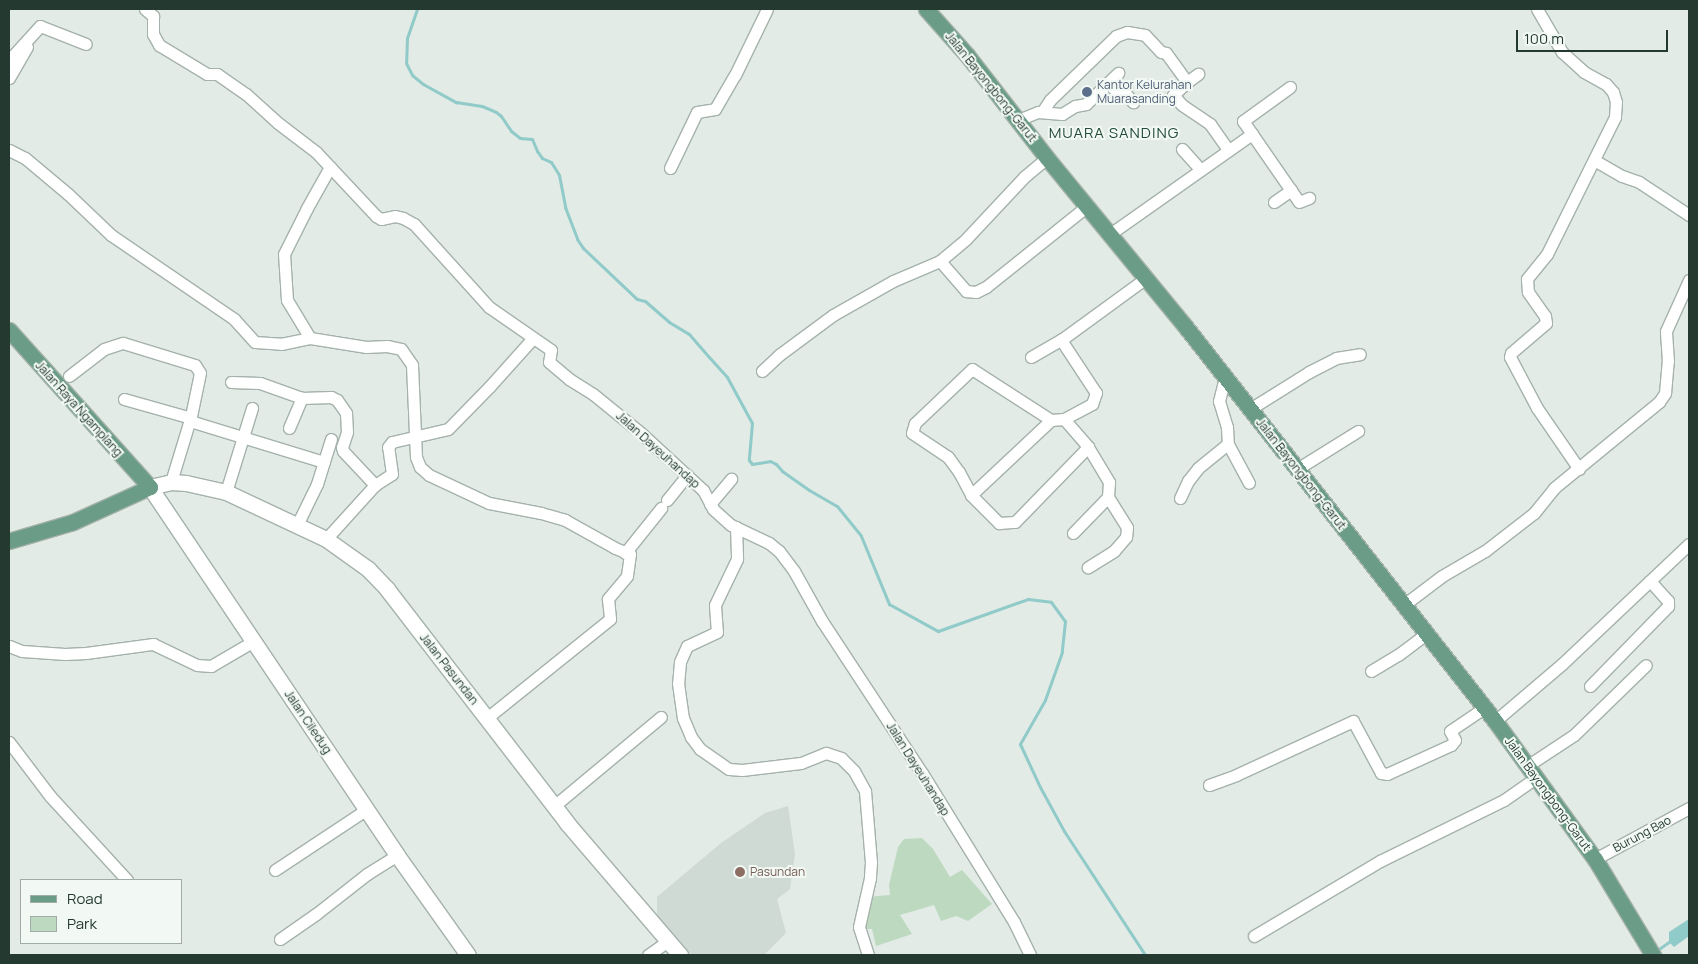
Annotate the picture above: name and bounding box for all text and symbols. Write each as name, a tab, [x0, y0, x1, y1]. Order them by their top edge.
scale bar	[1518, 20, 1670, 52]
text: 100 m	[1524, 28, 1564, 49]
street label: Jalan Bayongbong-Garut	[942, 29, 1040, 145]
place label: Kantor Kelurahan Muarasanding	[1097, 78, 1192, 106]
marker: Kantor Kelurahan Muarasanding	[1081, 86, 1093, 98]
district label: MUARA SANDING	[1047, 124, 1181, 142]
street label: Jalan Raya Ngamplang	[32, 358, 126, 460]
street label: Jalan Dayeuhandap	[613, 409, 703, 491]
street label: Jalan Bayongbong-Garut	[1253, 416, 1349, 532]
street label: Jalan Pasundan	[417, 631, 481, 707]
street label: Jalan Ciledug	[281, 687, 335, 757]
street label: Jalan Dayeuhandap	[883, 720, 953, 818]
street label: Jalan Bayongbong-Garut	[1502, 734, 1594, 854]
street label: Burung Bao	[1611, 813, 1673, 855]
place label: Pasundan	[750, 865, 805, 879]
marker: Pasundan	[734, 866, 746, 878]
legend	[20, 879, 182, 944]
text: Road	[67, 888, 103, 909]
text: Park	[67, 913, 97, 934]

